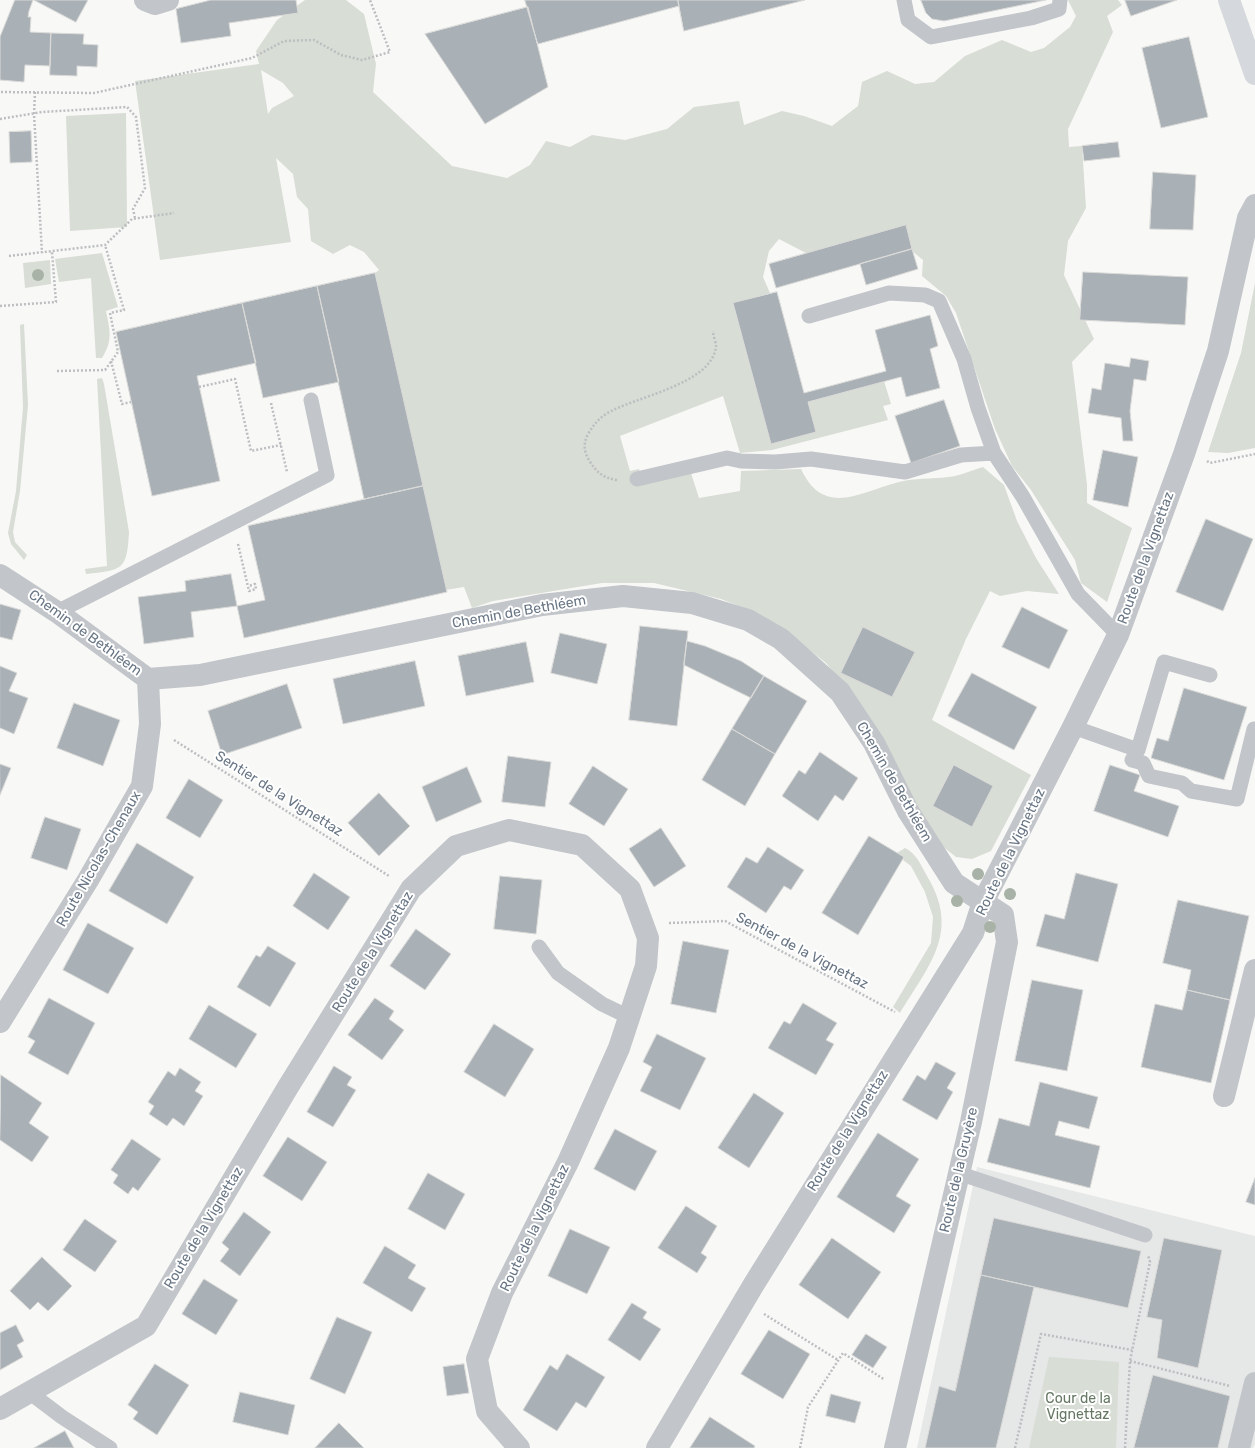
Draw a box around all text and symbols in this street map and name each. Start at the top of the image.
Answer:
street label: Route de la Vignettaz [1114,490,1178,626]
street label: Chemin de Bethléem [25,586,145,680]
street label: Chemin de Bethléem [451,592,587,632]
street label: Chemin de Bethléem [853,719,935,845]
street label: Sentier de la Vignettaz [212,748,346,840]
street label: Route de la Vignettaz [973,786,1049,918]
street label: Route Nicolas-Chenaux [53,788,145,930]
street label: Route de la Vignettaz [329,888,417,1016]
street label: Sentier de la Vignettaz [733,909,871,993]
street label: Route de la Vignettaz [804,1067,892,1195]
street label: Route de la Gruyère [936,1106,982,1234]
street label: Route de la Vignettaz [497,1162,573,1294]
street label: Route de la Vignettaz [161,1164,247,1292]
park label: Cour de la Vignettaz [1045,1391,1111,1424]

